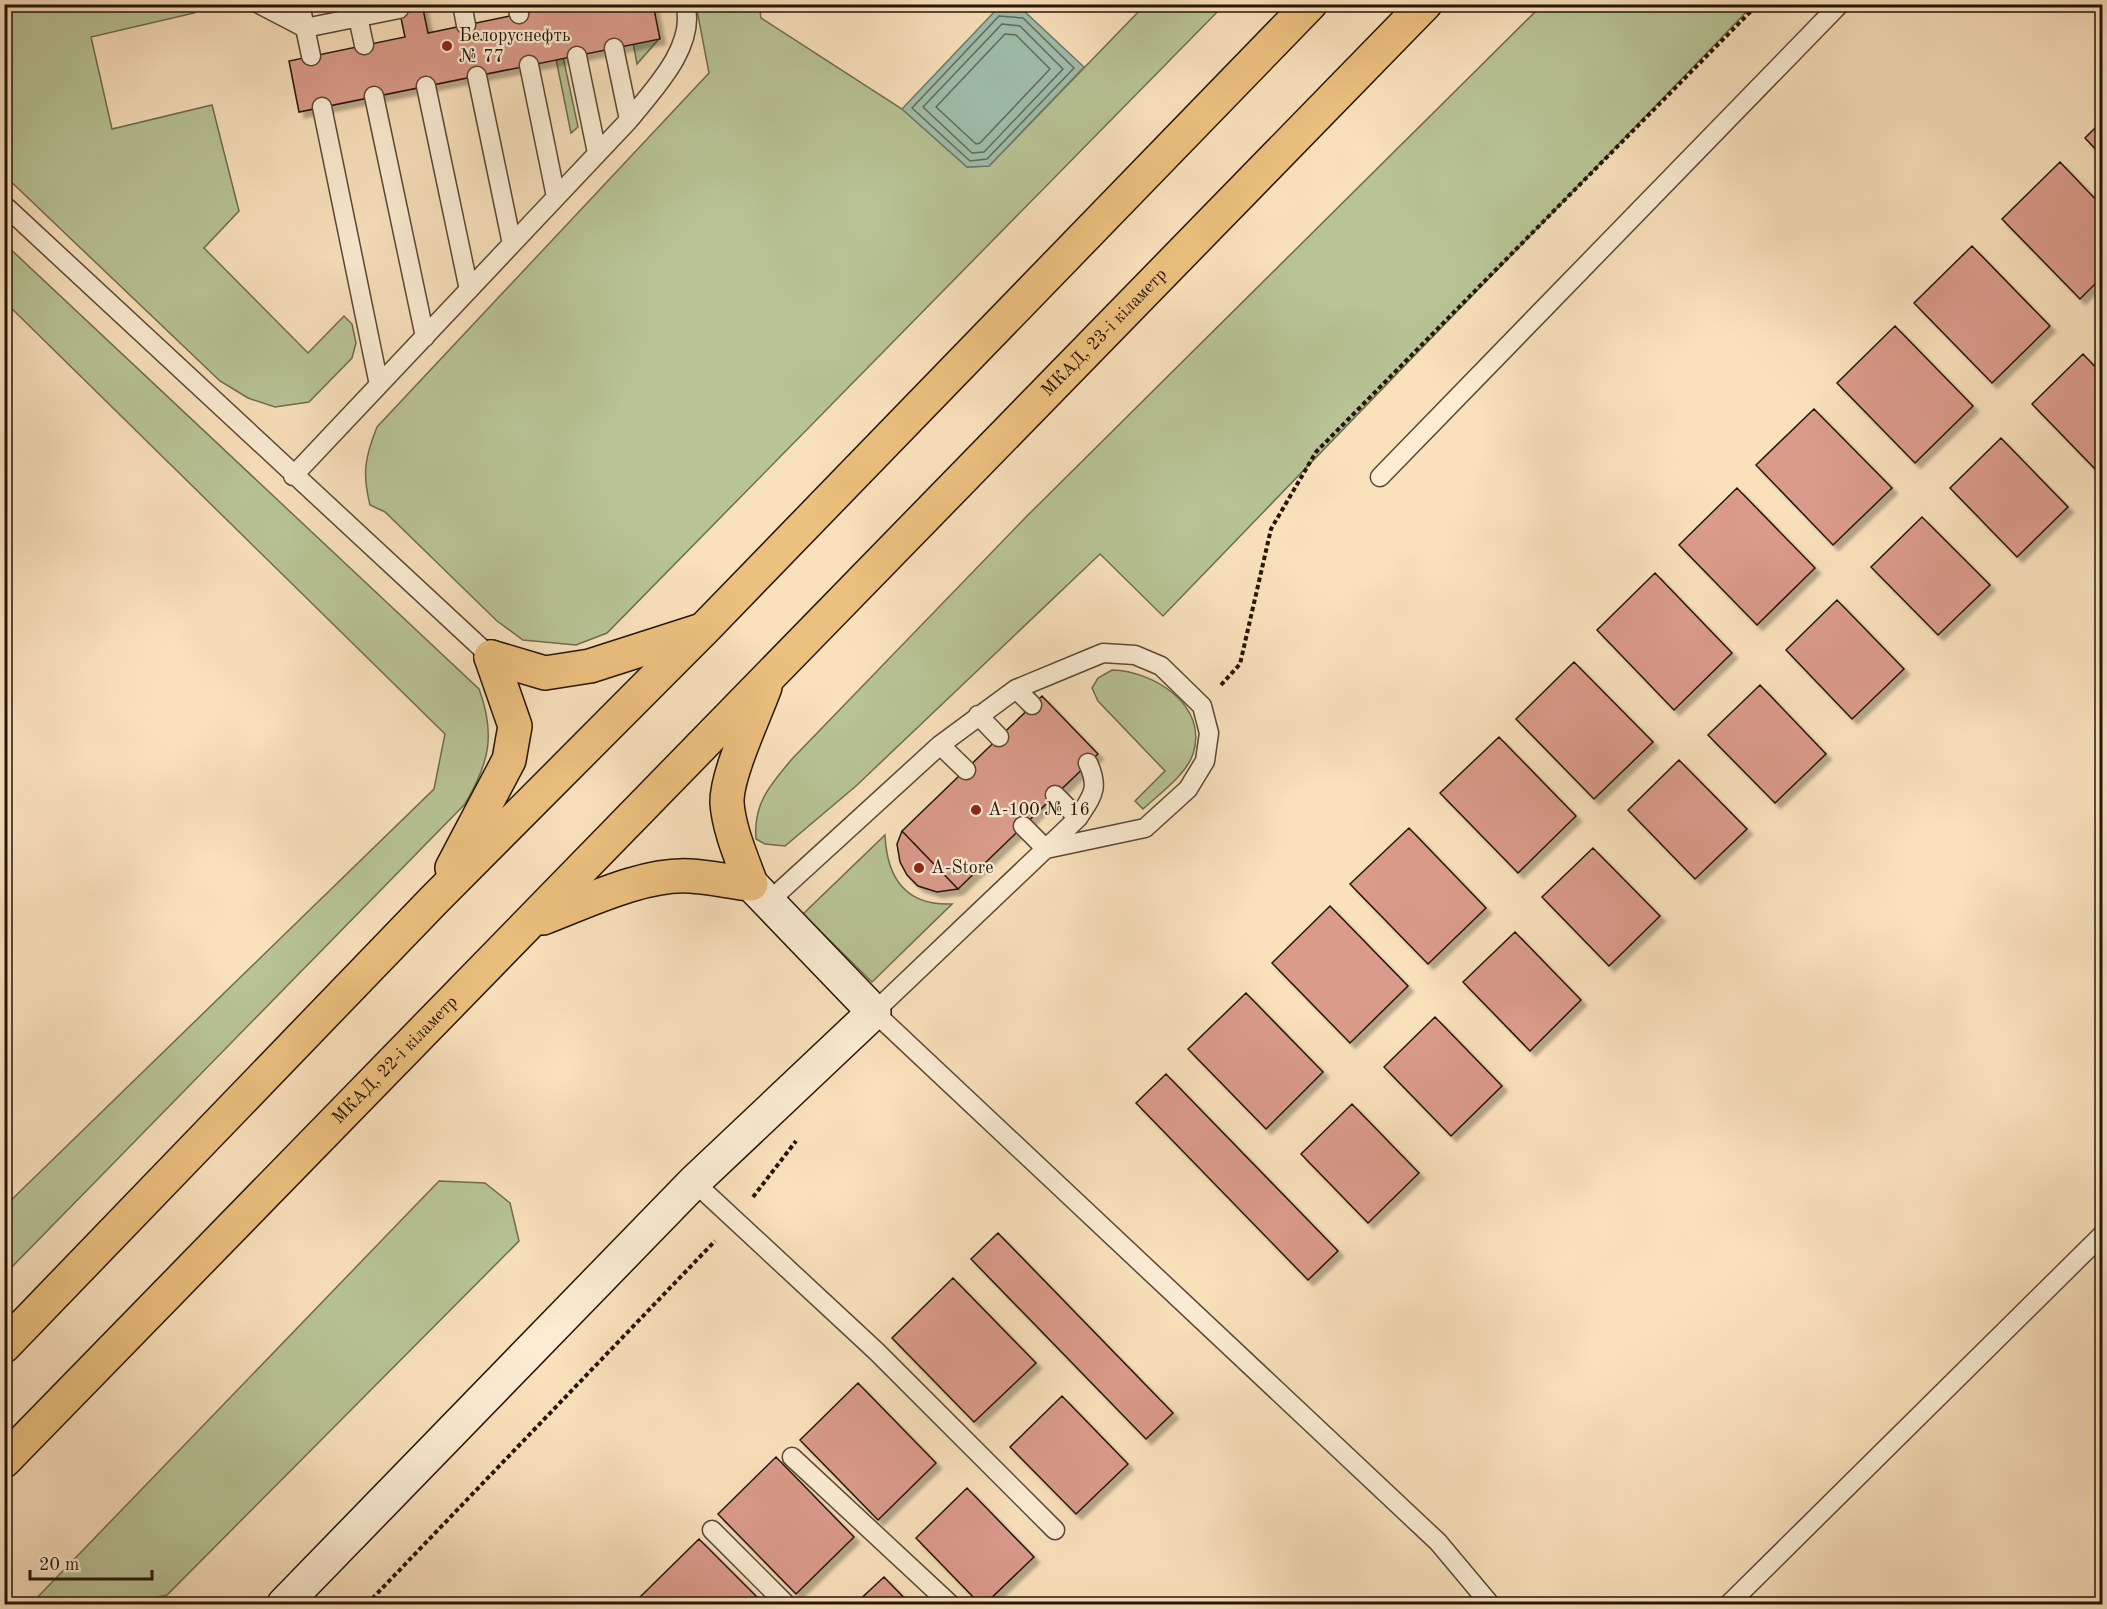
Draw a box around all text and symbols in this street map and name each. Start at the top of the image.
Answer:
place label: Белоруснефть № 77 [459,27,570,66]
marker: Белоруснефть № 77 [440,39,454,53]
street label: МКАД, 23-і кіламетр [1038,265,1170,400]
place label: А-100 № 16 [988,801,1090,819]
marker: А-100 № 16 [969,803,983,817]
place label: A-Store [931,859,993,877]
marker: A-Store [912,861,926,875]
street label: МКАД, 22-і кіламетр [329,993,461,1128]
scale bar [30,1543,152,1581]
text: 20 m [39,1556,79,1574]

